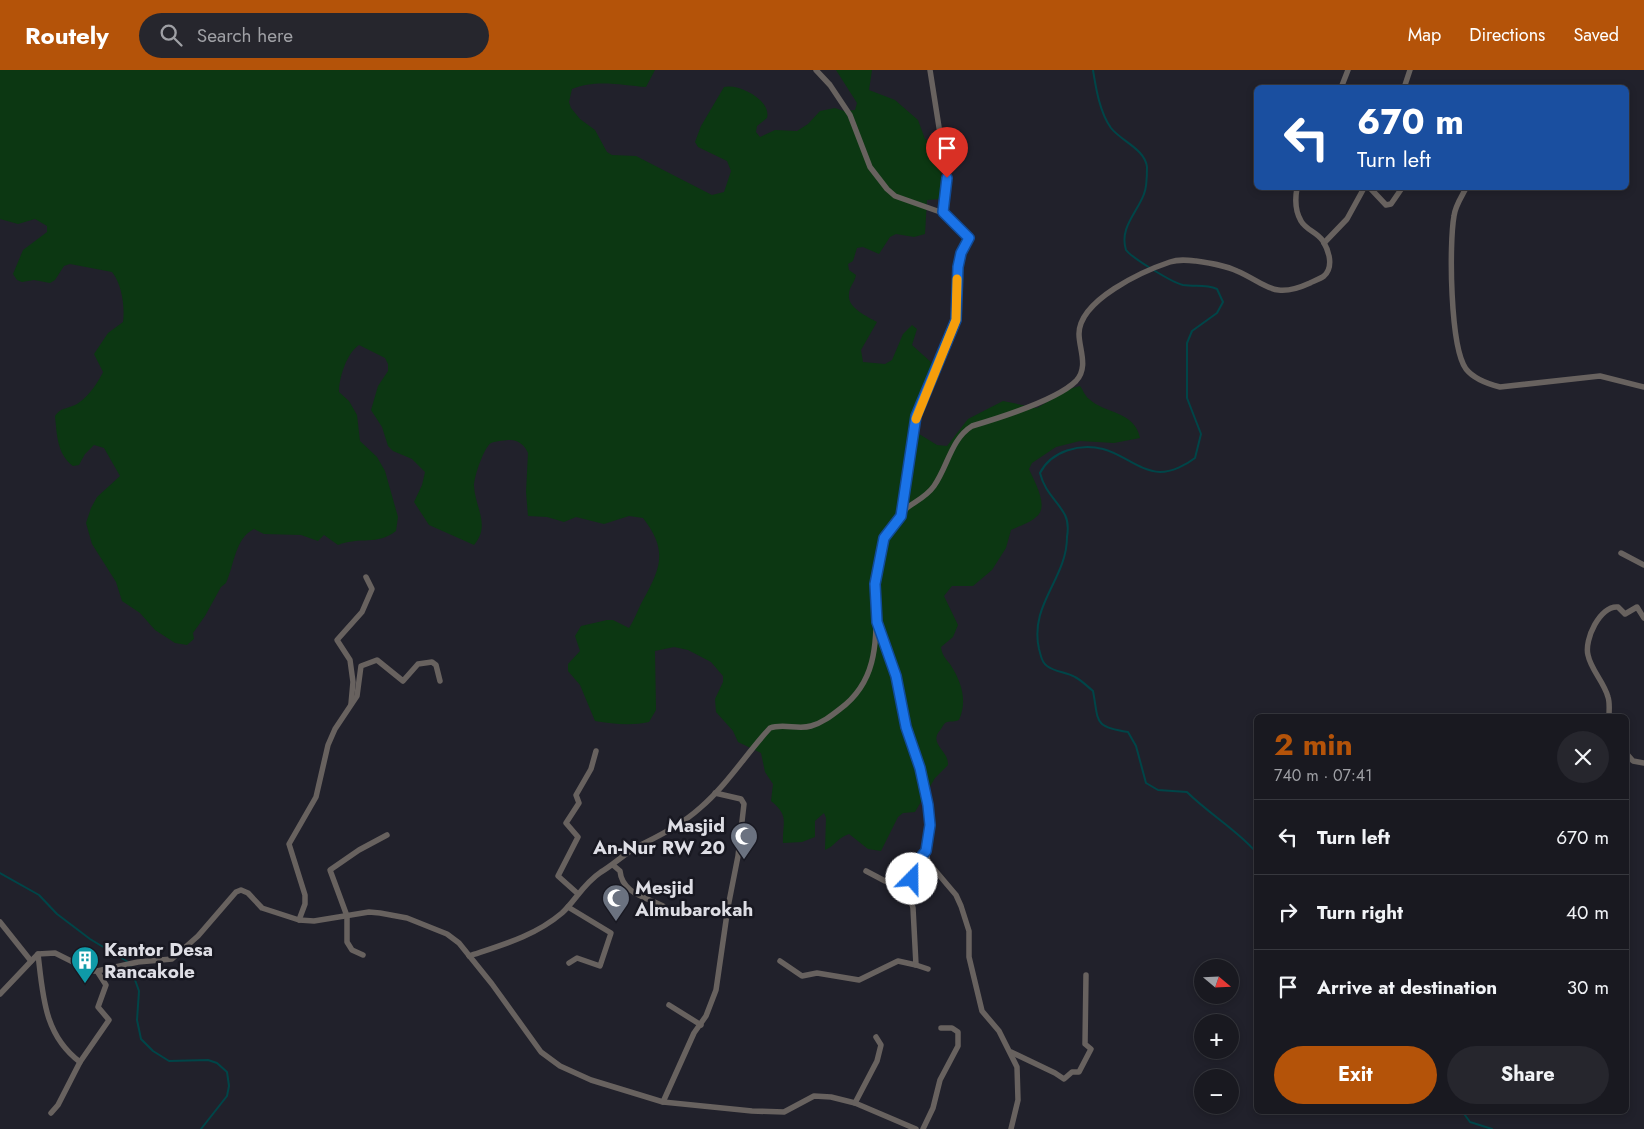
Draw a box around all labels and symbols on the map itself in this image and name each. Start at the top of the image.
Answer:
pin [926,127,968,178]
place label: Masjid An-Nur RW 20 [592,812,725,861]
mosque icon: Masjid An-Nur RW 20 [729,821,759,860]
position arrow [885,852,937,904]
place label: Mesjid Almubarokah [634,874,753,923]
mosque icon: Mesjid Almubarokah [601,883,631,922]
place label: Kantor Desa Rancakole [104,936,213,985]
building icon: Kantor Desa Rancakole [70,945,100,984]
north arrow [1194,959,1239,1004]

